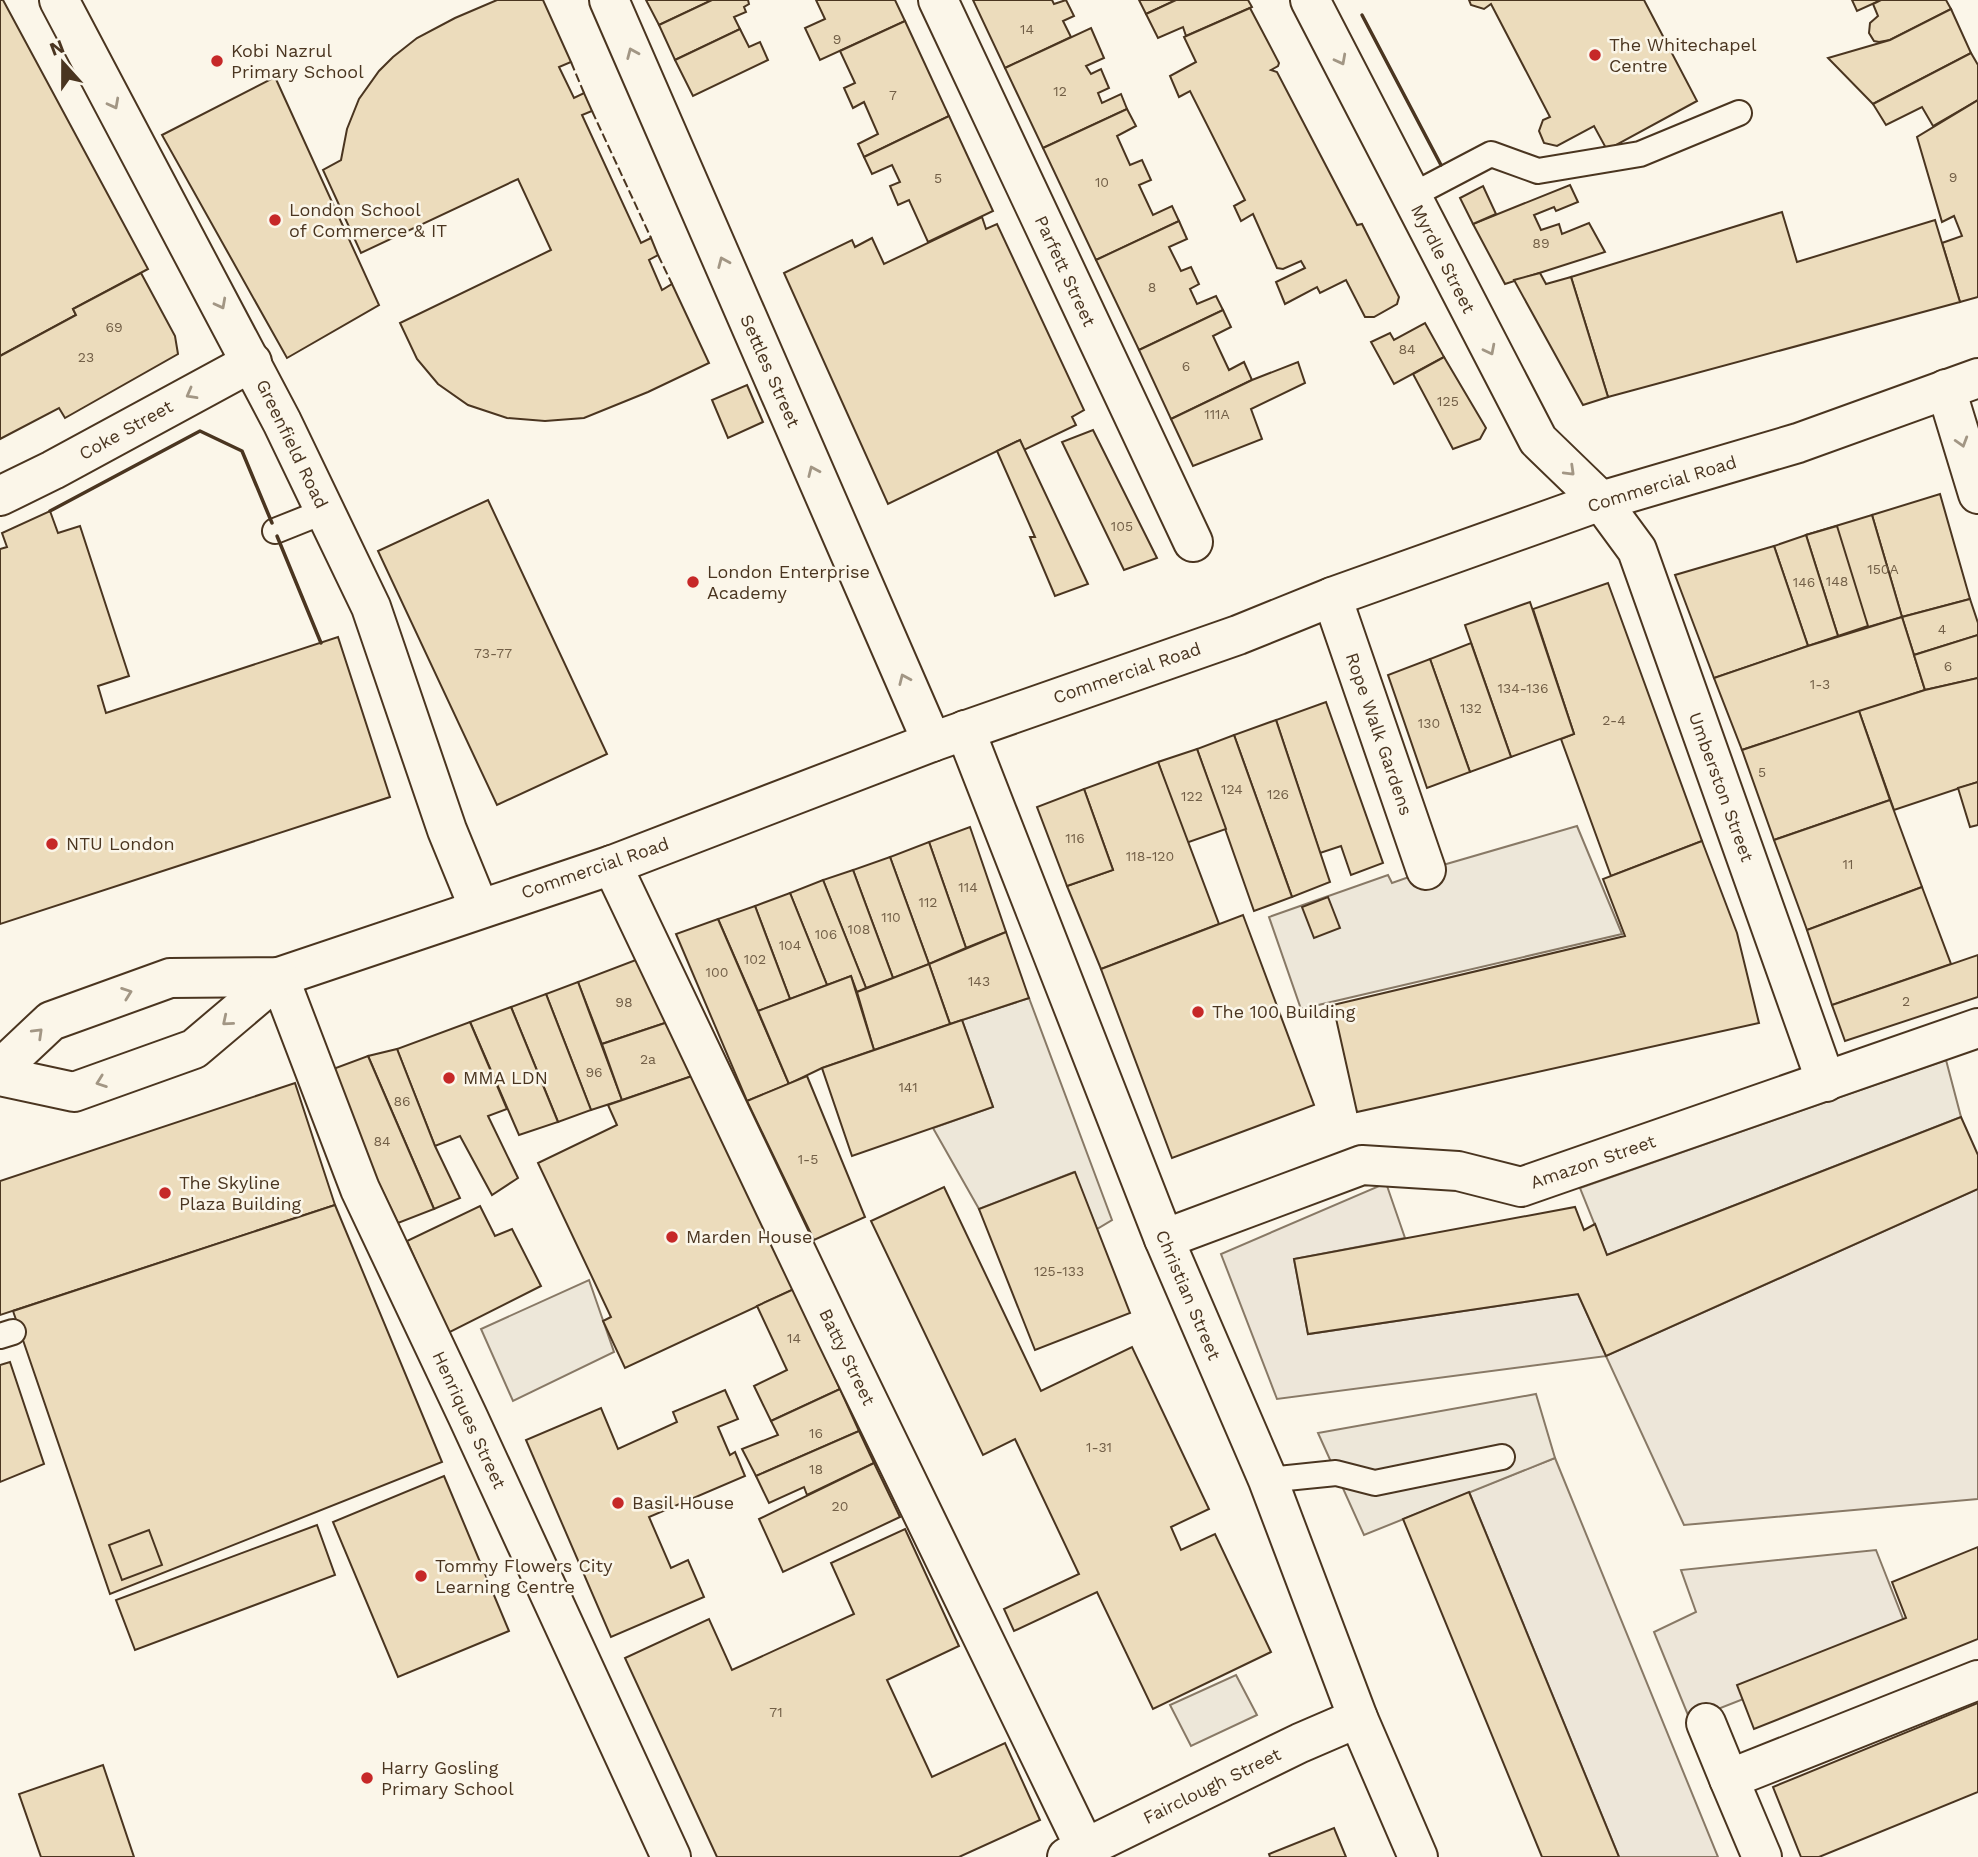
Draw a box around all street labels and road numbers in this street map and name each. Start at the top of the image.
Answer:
street label: Myrdle Street [1407,201,1480,317]
street label: Parfett Street [1031,212,1100,330]
street label: Settles Street [736,311,805,431]
street label: Greenfield Road [252,376,333,512]
street label: Coke Street [75,395,177,464]
street label: Commercial Road [1585,451,1739,516]
street label: Commercial Road [1050,637,1203,708]
street label: Rope Walk Gardens [1342,650,1417,818]
street label: Umberston Street [1685,709,1758,865]
street label: Commercial Road [518,832,671,903]
street label: Amazon Street [1528,1130,1659,1193]
street label: Christian Street [1152,1227,1225,1363]
street label: Batty Street [815,1305,880,1409]
street label: Henriques Street [428,1348,511,1492]
street label: Fairclough Street [1139,1743,1284,1828]

